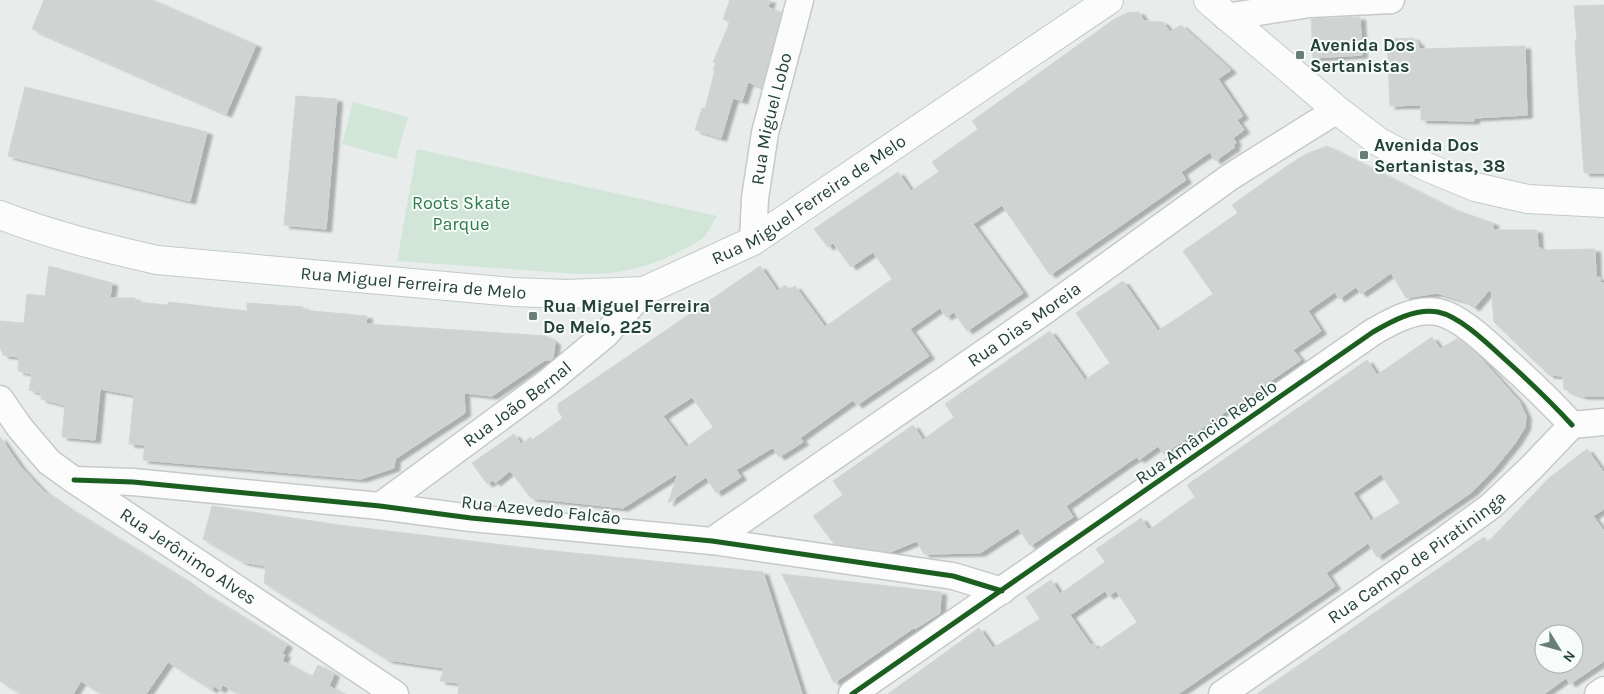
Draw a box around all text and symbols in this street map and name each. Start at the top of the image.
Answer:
place label: Avenida Dos Sertanistas [1310,34,1415,77]
marker: Avenida Dos Sertanistas [1294,49,1306,61]
street label: Rua Miguel Lobo [746,50,797,186]
street label: Rua Miguel Ferreira de Melo [708,130,910,269]
place label: Avenida Dos Sertanistas, 38 [1374,134,1505,177]
marker: Avenida Dos Sertanistas, 38 [1358,149,1370,161]
park label: Roots Skate Parque [412,192,510,235]
street label: Rua Miguel Ferreira de Melo [300,262,527,303]
street label: Rua Dias Moreia [963,277,1085,372]
place label: Rua Miguel Ferreira De Melo, 225 [543,295,710,338]
marker: Rua Miguel Ferreira De Melo, 225 [527,310,539,322]
street label: Rua João Bernal [459,356,576,452]
street label: Rua Amâncio Rebelo [1131,375,1281,489]
street label: Rua Campo de Piratininga [1323,486,1511,628]
street label: Rua Azevedo Falcão [460,491,622,529]
street label: Rua Jerônimo Alves [116,503,261,610]
north arrow [1534,624,1584,674]
text: N [1559,647,1579,666]

